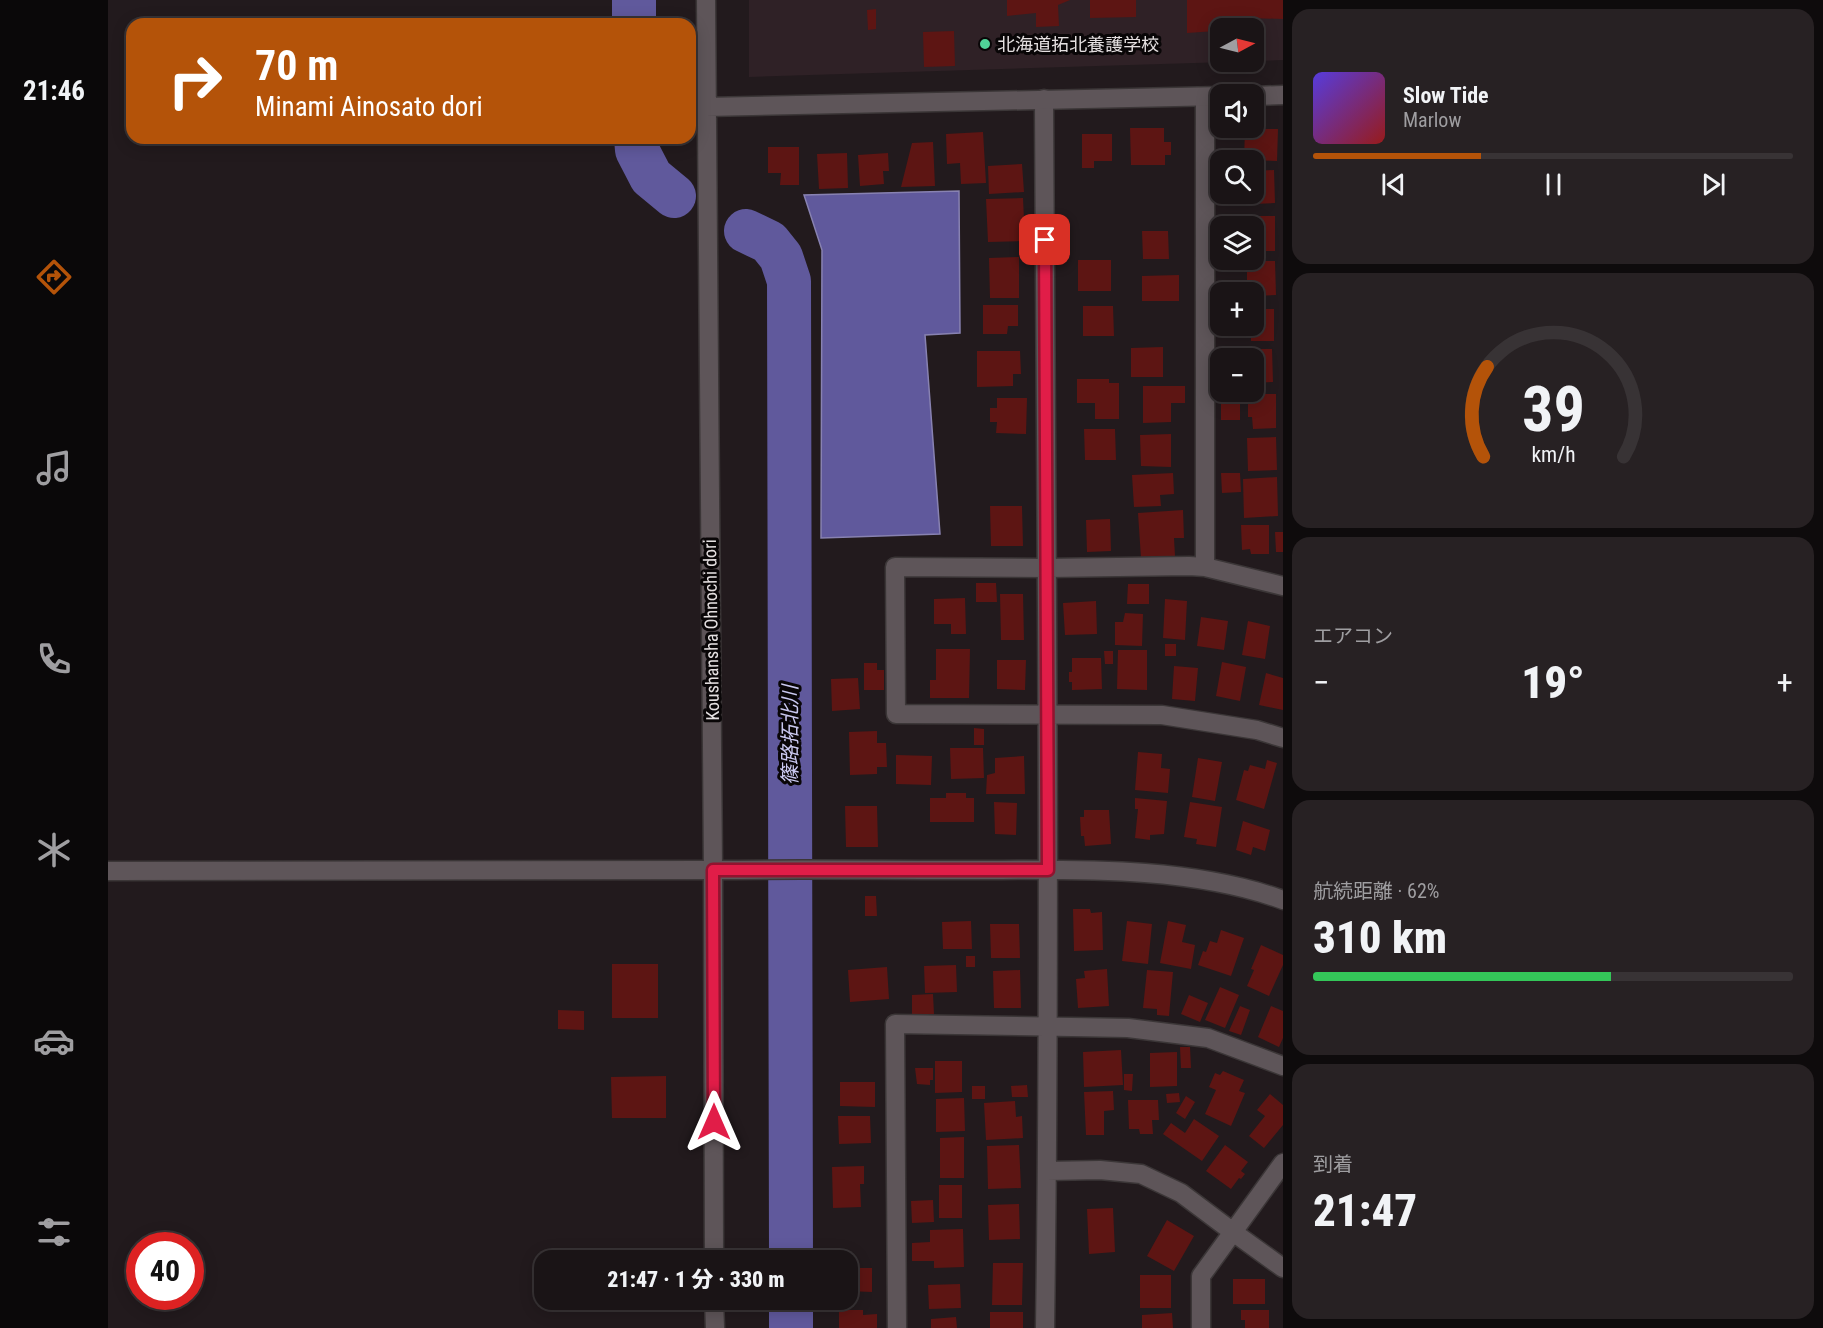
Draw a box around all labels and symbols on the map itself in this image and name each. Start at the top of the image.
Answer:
north arrow [1210,18,1264,72]
place label: 北海道拓北養護学校 [997,34,1159,55]
marker: 北海道拓北養護学校 [978,37,992,51]
pin [1019,214,1070,265]
street label: Koushansha Ohnochi dori [699,539,723,721]
water label: 篠路拓北川 [778,683,802,785]
position arrow [682,1090,746,1154]
speed limit sign: 40 [126,1232,204,1310]

